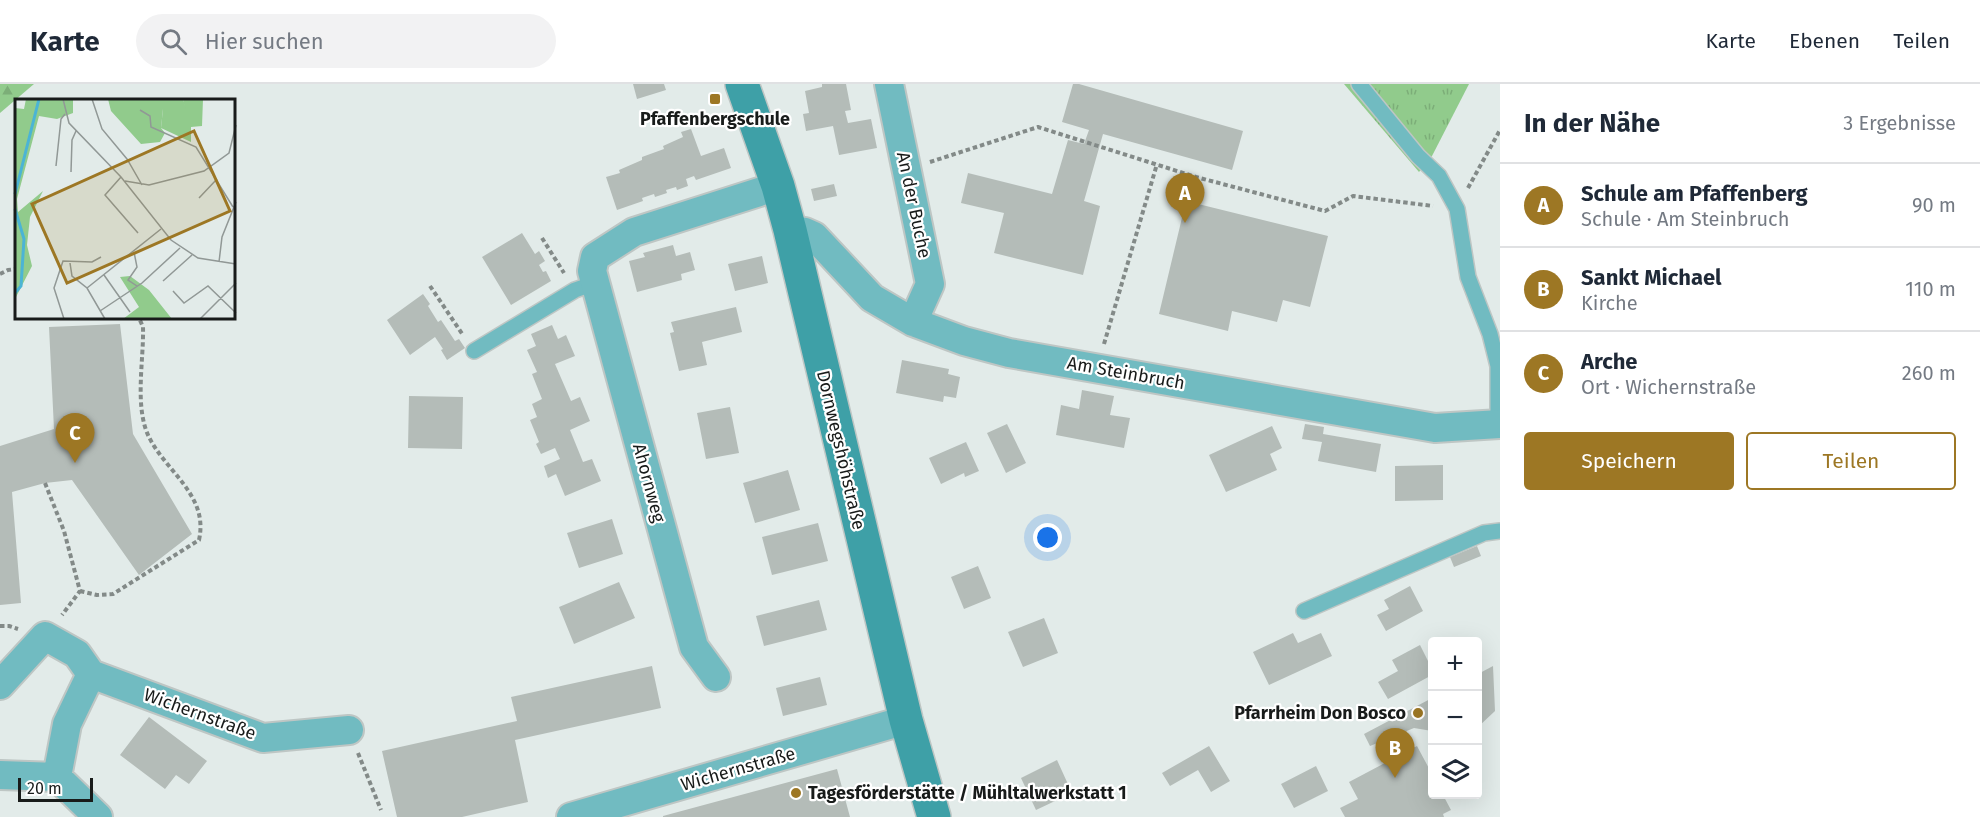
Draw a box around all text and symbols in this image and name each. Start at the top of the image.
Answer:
search box [136,14,556,68]
text: Karte [30,25,100,58]
icon: search [157,25,190,58]
text: Hier suchen [205,28,324,55]
text: Karte [1705,28,1756,54]
text: Ebenen [1789,28,1860,54]
text: Teilen [1893,28,1950,54]
marker: Pfaffenbergschule [708,92,722,106]
inset map [15,99,236,320]
place label: Pfaffenbergschule [640,108,790,130]
text: In der Nähe [1524,108,1660,139]
text: 3 Ergebnisse [1843,111,1956,135]
street label: An der Buche [892,150,936,260]
pin: A [1166,174,1204,223]
text: Schule am Pfaffenberg [1581,180,1808,207]
text: A [1538,193,1549,217]
text: 90 m [1912,193,1956,217]
text: Schule · Am Steinbruch [1581,207,1789,231]
text: Sankt Michael [1581,264,1722,291]
text: B [1537,277,1550,301]
text: 110 m [1905,277,1956,301]
text: Kirche [1581,291,1638,315]
text: Arche [1581,348,1638,375]
street label: Am Steinbruch [1065,352,1187,394]
text: C [1538,361,1549,385]
text: 260 m [1902,361,1956,385]
street label: Dornwegshöhstraße [812,368,870,532]
text: Ort · Wichernstraße [1581,375,1756,399]
pin: C [56,414,94,463]
button: Speichern [1524,432,1734,490]
button: Teilen [1746,432,1956,490]
street label: Ahornweg [628,441,670,526]
your location [1033,523,1062,552]
map controls [1428,637,1482,799]
button: + [1428,637,1482,691]
street label: Wichernstraße [141,684,259,744]
button: − [1428,691,1482,745]
place label: Pfarrheim Don Bosco [1234,702,1406,724]
marker: Pfarrheim Don Bosco [1411,706,1425,720]
pin: B [1376,728,1414,778]
street label: Wichernstraße [678,742,798,796]
button: layers [1428,745,1482,799]
scale bar [18,775,93,802]
text: 20 m [27,779,62,798]
place label: Tagesförderstätte / Mühltalwerkstatt 1 [808,782,1127,804]
marker: Tagesförderstätte / Mühltalwerkstatt 1 [789,786,803,800]

